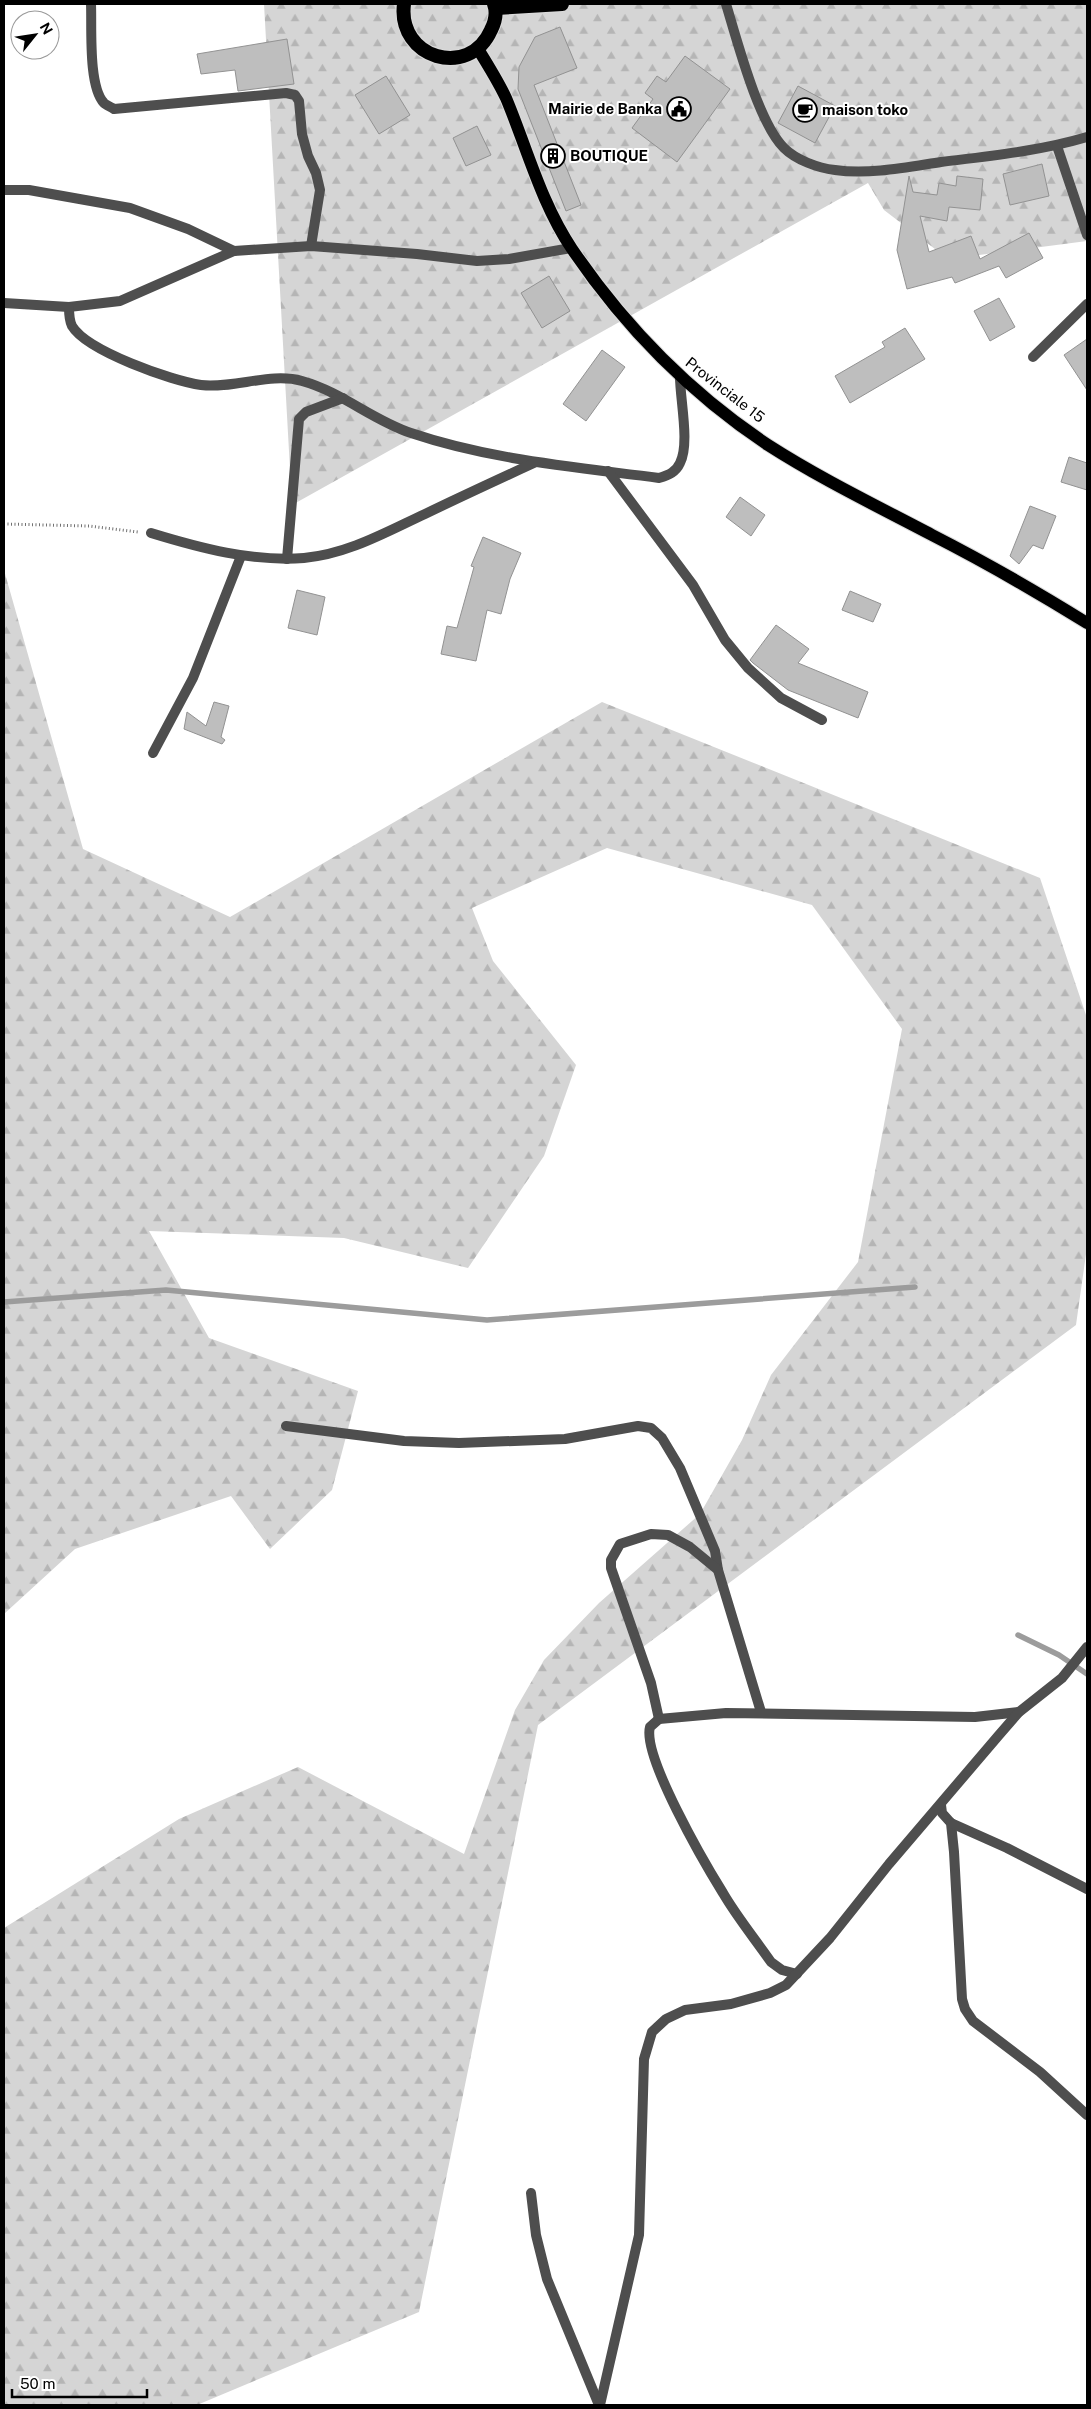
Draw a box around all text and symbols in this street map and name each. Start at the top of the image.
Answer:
north arrow [10,10,60,60]
text: N [37,20,56,37]
public building icon: Mairie de Banka [666,96,692,122]
cafe icon: maison toko [792,97,818,123]
place label: Mairie de Banka [548,100,662,117]
place label: maison toko [822,101,909,118]
building icon: BOUTIQUE [540,143,566,169]
place label: BOUTIQUE [570,147,648,164]
street label: Provinciale 15 [682,353,768,426]
scale bar [12,2366,148,2398]
text: 50 m [20,2375,55,2392]

